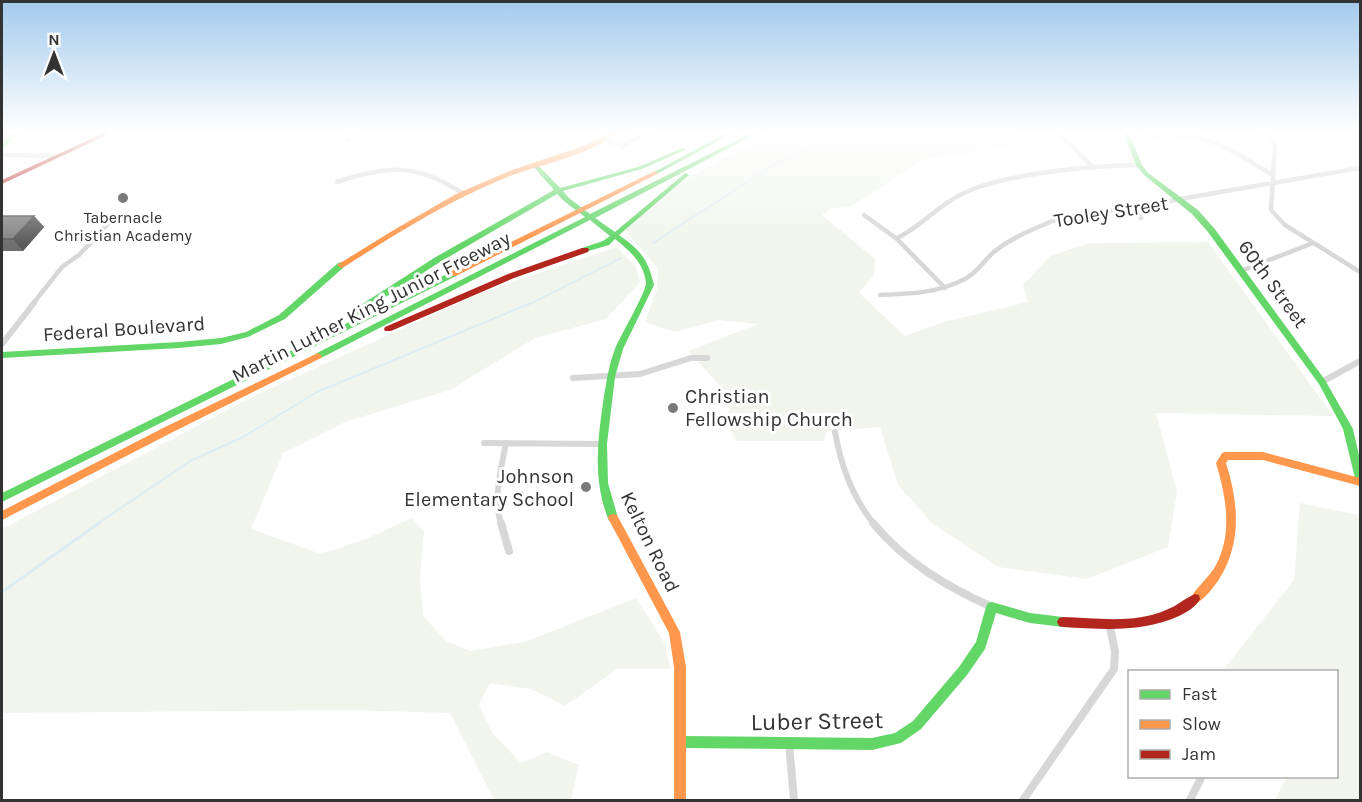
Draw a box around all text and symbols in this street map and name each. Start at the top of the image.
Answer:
north arrow [24,24,84,84]
text: N [48,30,60,49]
marker: Tabernacle Christian Academy [116,191,130,205]
street label: Tooley Street [1052,192,1170,232]
place label: Tabernacle Christian Academy [54,208,192,245]
street label: Martin Luther King Junior Freeway [228,227,514,387]
street label: 60th Street [1234,236,1313,333]
street label: Federal Boulevard [42,312,206,346]
place label: Christian Fellowship Church [685,385,853,431]
marker: Christian Fellowship Church [666,401,680,415]
place label: Johnson Elementary School [404,465,574,511]
marker: Johnson Elementary School [579,480,593,494]
street label: Kelton Road [616,488,684,596]
legend [1128,670,1338,778]
text: Fast [1182,683,1217,705]
street label: Luber Street [750,706,884,736]
text: Slow [1182,713,1221,735]
text: Jam [1182,743,1216,765]

